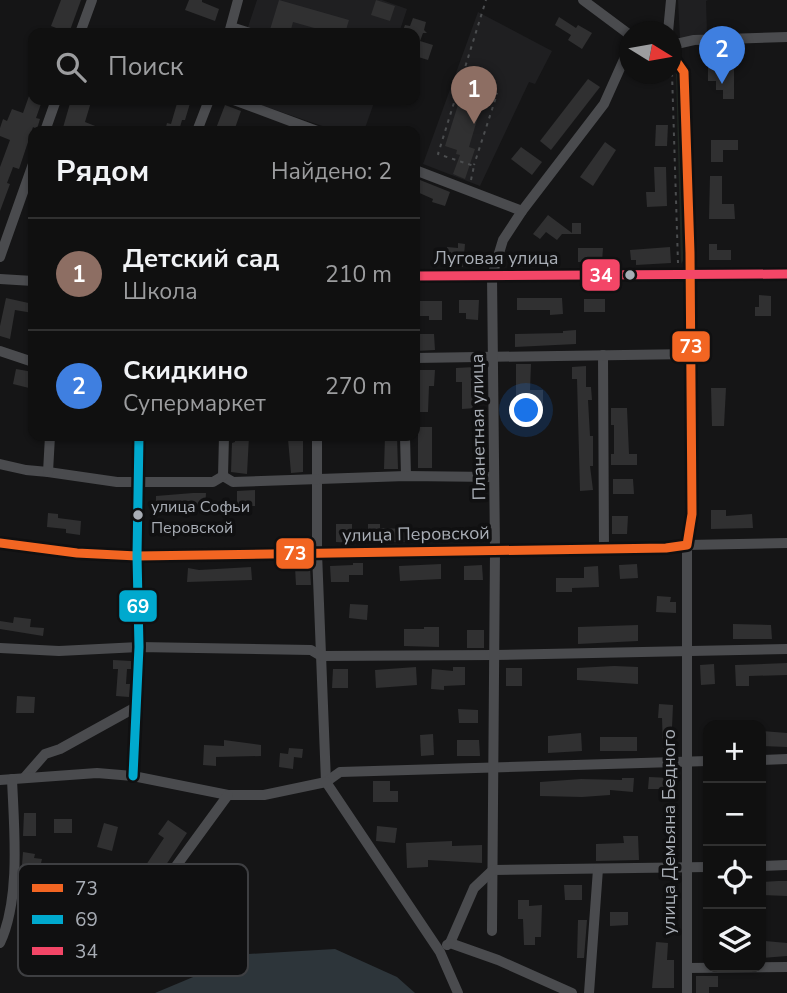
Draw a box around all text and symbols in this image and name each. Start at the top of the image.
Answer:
north arrow [619,21,682,84]
pin: 2 [699,26,745,84]
search box [28,28,420,105]
icon: search [52,48,90,86]
text: Поиск [108,49,184,84]
pin: 1 [451,66,497,124]
text: Рядом [56,151,149,192]
text: Найдено: 2 [271,156,392,187]
text: Детский сад [123,241,279,276]
street label: Луговая улица [434,246,558,270]
line badge: 34 [581,258,621,292]
text: 1 [72,259,86,290]
text: 210 m [325,259,392,290]
text: 34 [590,263,612,289]
unlabelled marker [623,268,637,282]
text: Школа [123,276,198,307]
line badge: 73 [671,330,711,363]
text: 73 [680,334,702,360]
text: Скидкино [123,353,248,388]
street label: Планетная улица [465,353,491,501]
text: 2 [72,371,86,402]
text: 270 m [325,371,392,402]
text: Супермаркет [123,388,266,419]
your location [509,393,543,427]
place label: улица Софьи Перовской [151,496,250,539]
marker: улица Софьи Перовской [131,508,145,522]
street label: улица Перовской [342,521,490,547]
line badge: 73 [275,537,315,570]
text: 73 [284,541,306,567]
line badge: 69 [118,589,158,623]
text: 69 [127,594,149,620]
map controls [703,720,766,972]
button: + [703,720,766,783]
street label: улица Демьяна Бедного [657,729,681,935]
button: − [703,783,766,846]
button: locate [703,846,766,909]
legend [18,864,248,976]
text: 73 [75,876,98,902]
text: 69 [75,907,98,933]
button: layers [703,909,766,972]
text: 34 [75,939,98,965]

